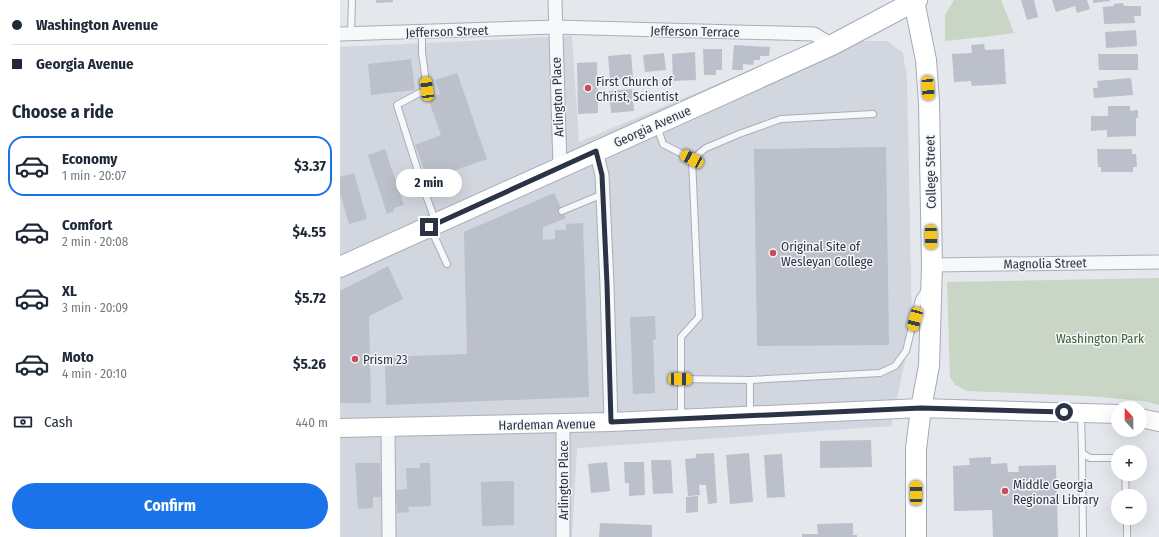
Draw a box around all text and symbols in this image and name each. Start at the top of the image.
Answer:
text: Washington Avenue [36,16,158,34]
street label: Jefferson Street [405,23,489,40]
street label: Jefferson Terrace [650,23,740,40]
text: Georgia Avenue [36,55,134,73]
street label: Arlington Place [549,57,566,137]
place label: First Church of Christ, Scientist [596,74,679,104]
car [419,76,435,102]
car [921,76,935,100]
marker: First Church of Christ, Scientist [583,83,593,93]
text: Choose a ride [12,101,114,123]
street label: Georgia Avenue [611,103,693,150]
street label: College Street [922,134,939,209]
icon: car [14,148,50,184]
car [679,148,705,170]
text: Economy [62,150,117,168]
text: $3.37 [294,157,326,175]
text: 1 min · 20:07 [62,168,126,183]
callout: 2 min [396,169,462,197]
text: 2 min [415,175,443,190]
icon: car [14,214,50,250]
text: Comfort [62,216,113,234]
route end [420,218,438,236]
text: $4.55 [293,223,326,241]
car [925,225,937,249]
text: 2 min · 20:08 [62,234,128,249]
place label: Original Site of Wesleyan College [781,239,873,269]
marker: Original Site of Wesleyan College [768,248,778,258]
street label: Magnolia Street [1003,255,1088,272]
icon: car [14,280,50,316]
text: XL [62,282,77,300]
text: $5.72 [294,289,326,307]
text: 3 min · 20:09 [62,300,128,315]
car [906,306,924,332]
park label: Washington Park [1056,331,1145,346]
icon: car [14,346,50,382]
text: Moto [62,348,94,366]
place label: Prism 23 [363,352,408,367]
marker: Prism 23 [350,354,360,364]
text: $5.26 [293,355,326,373]
text: 4 min · 20:10 [62,366,127,381]
car [668,373,692,385]
north arrow [1111,401,1147,437]
map controls [1111,401,1147,525]
route start [1055,403,1073,421]
icon: cash [12,411,34,433]
text: Cash [44,413,73,431]
text: 440 m [296,415,328,430]
street label: Hardeman Avenue [498,416,596,433]
street label: Arlington Place [556,440,571,520]
button: + [1111,445,1147,481]
place label: Middle Georgia Regional Library [1013,477,1099,507]
car [910,481,922,505]
button: Confirm [12,483,328,529]
marker: Middle Georgia Regional Library [1000,486,1010,496]
button: − [1111,489,1147,525]

